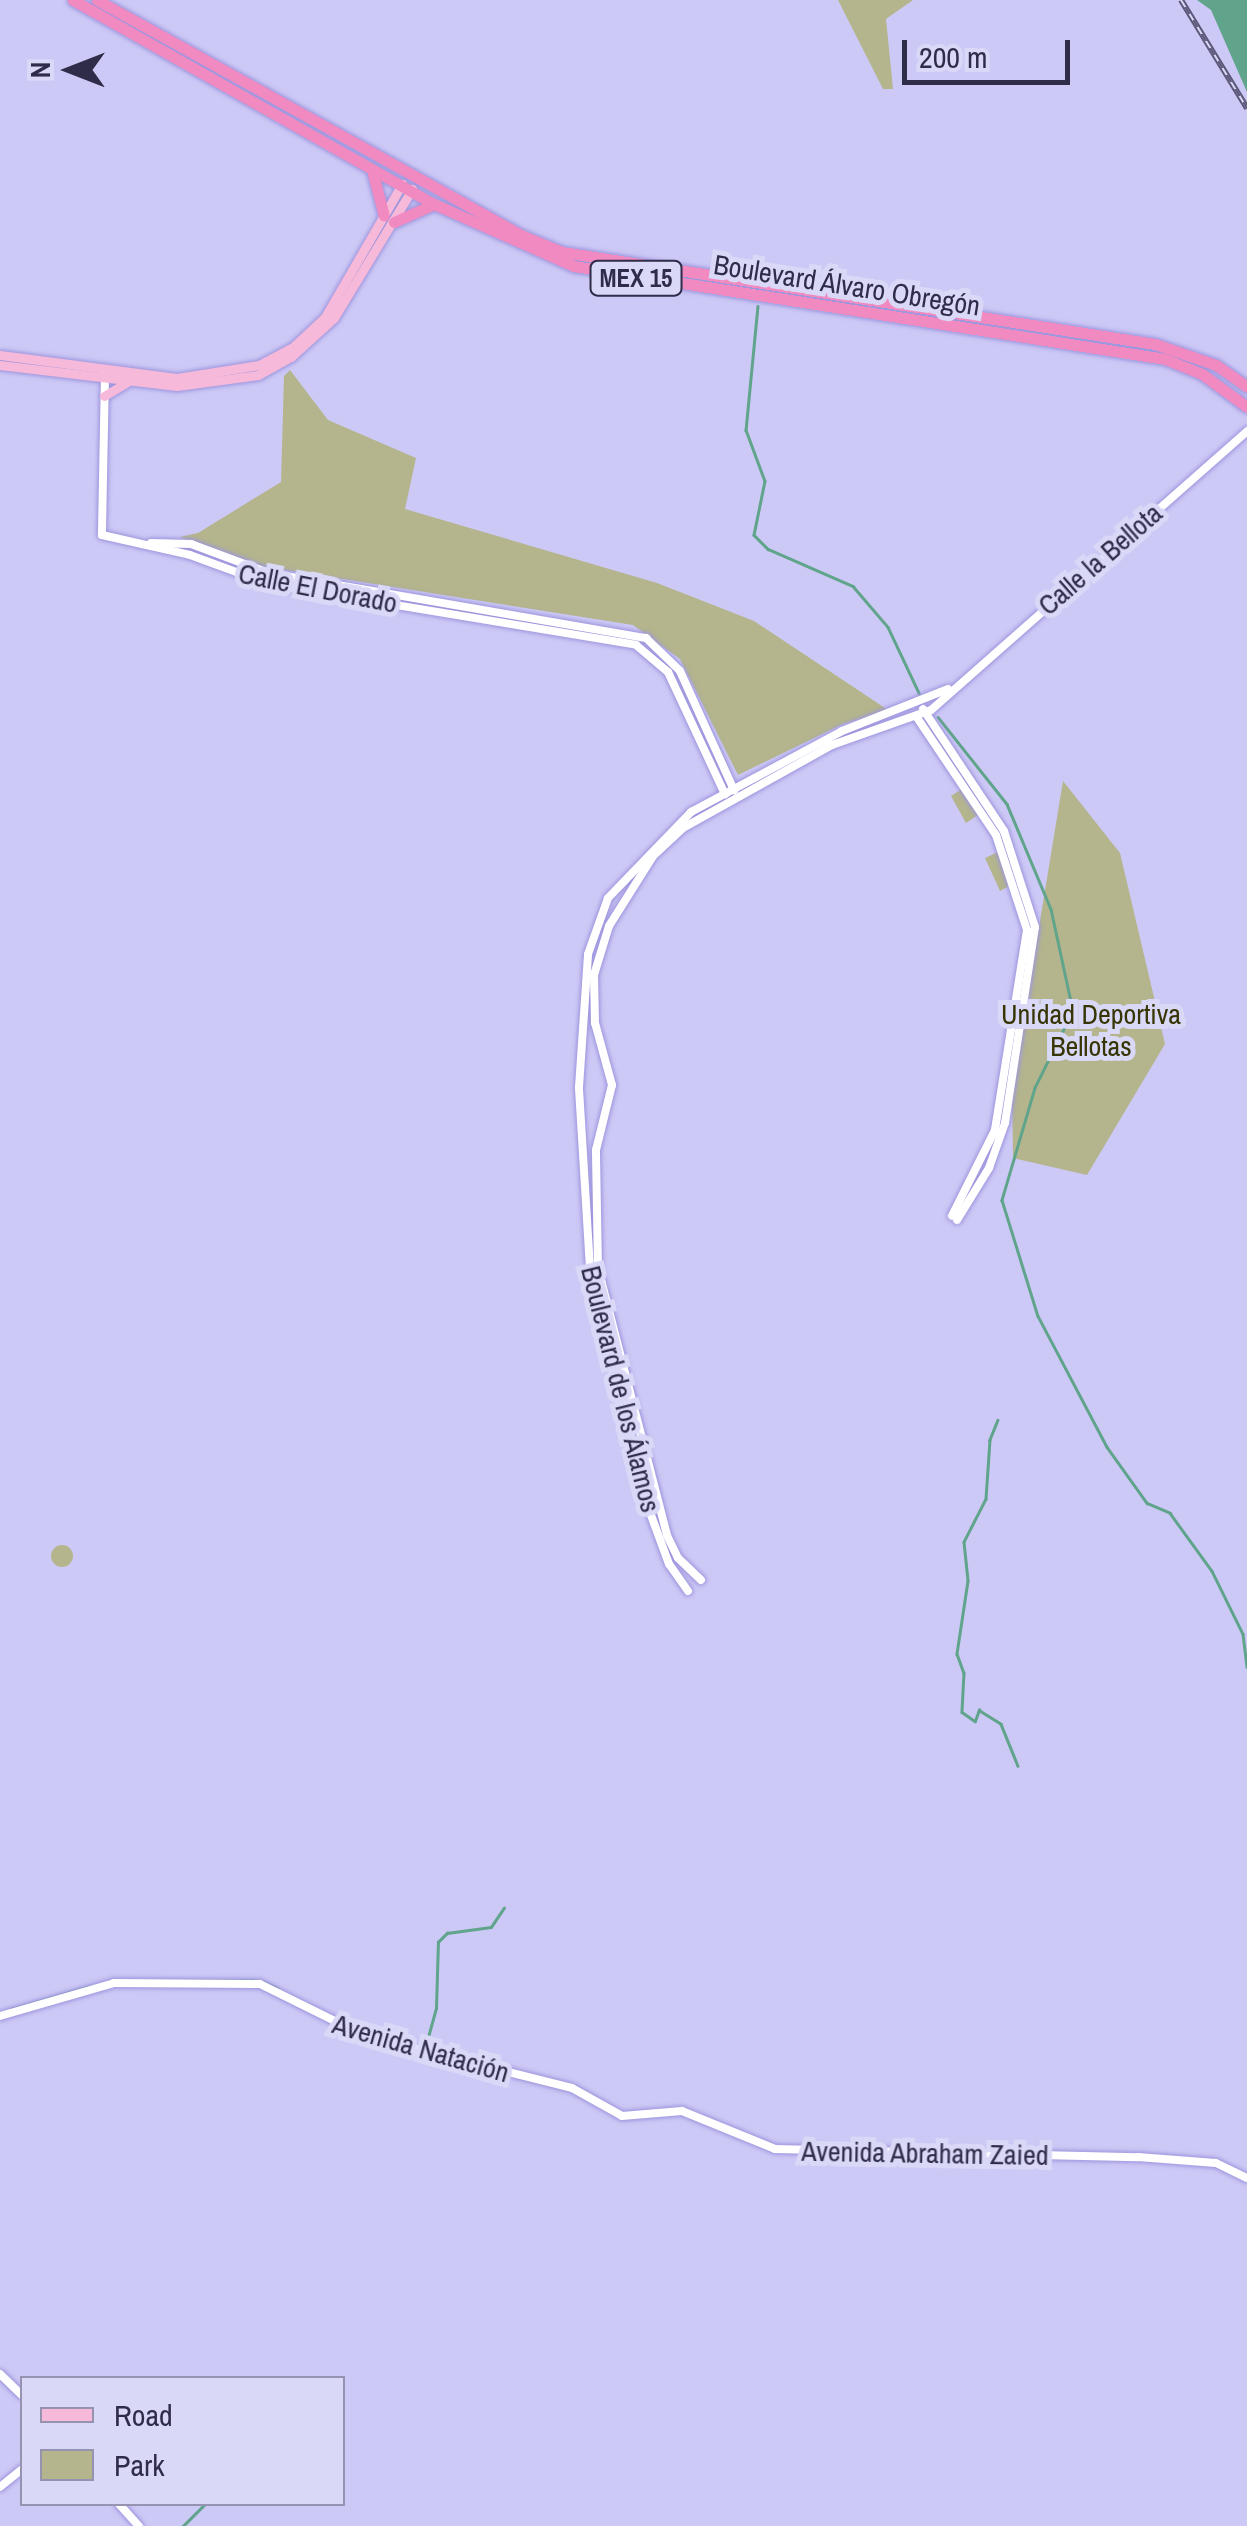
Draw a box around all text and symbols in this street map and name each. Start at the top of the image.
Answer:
north arrow [20,20,120,120]
scale bar [907,20,1074,82]
text: 200 m [919,37,987,77]
text: N [21,62,59,78]
street label: Boulevard Álvaro Obregón [711,247,983,323]
road number: MEX 15 [588,258,684,298]
street label: Calle la Bellota [1031,496,1169,622]
street label: Calle El Dorado [236,556,400,620]
park label: Unidad Deportiva Bellotas [1001,997,1181,1063]
street label: Boulevard de los Álamos [574,1262,668,1516]
street label: Avenida Natación [329,2007,513,2089]
street label: Avenida Abraham Zaied [800,2134,1050,2172]
legend [20,2376,345,2506]
text: Road [114,2395,173,2435]
text: Park [114,2445,165,2485]

